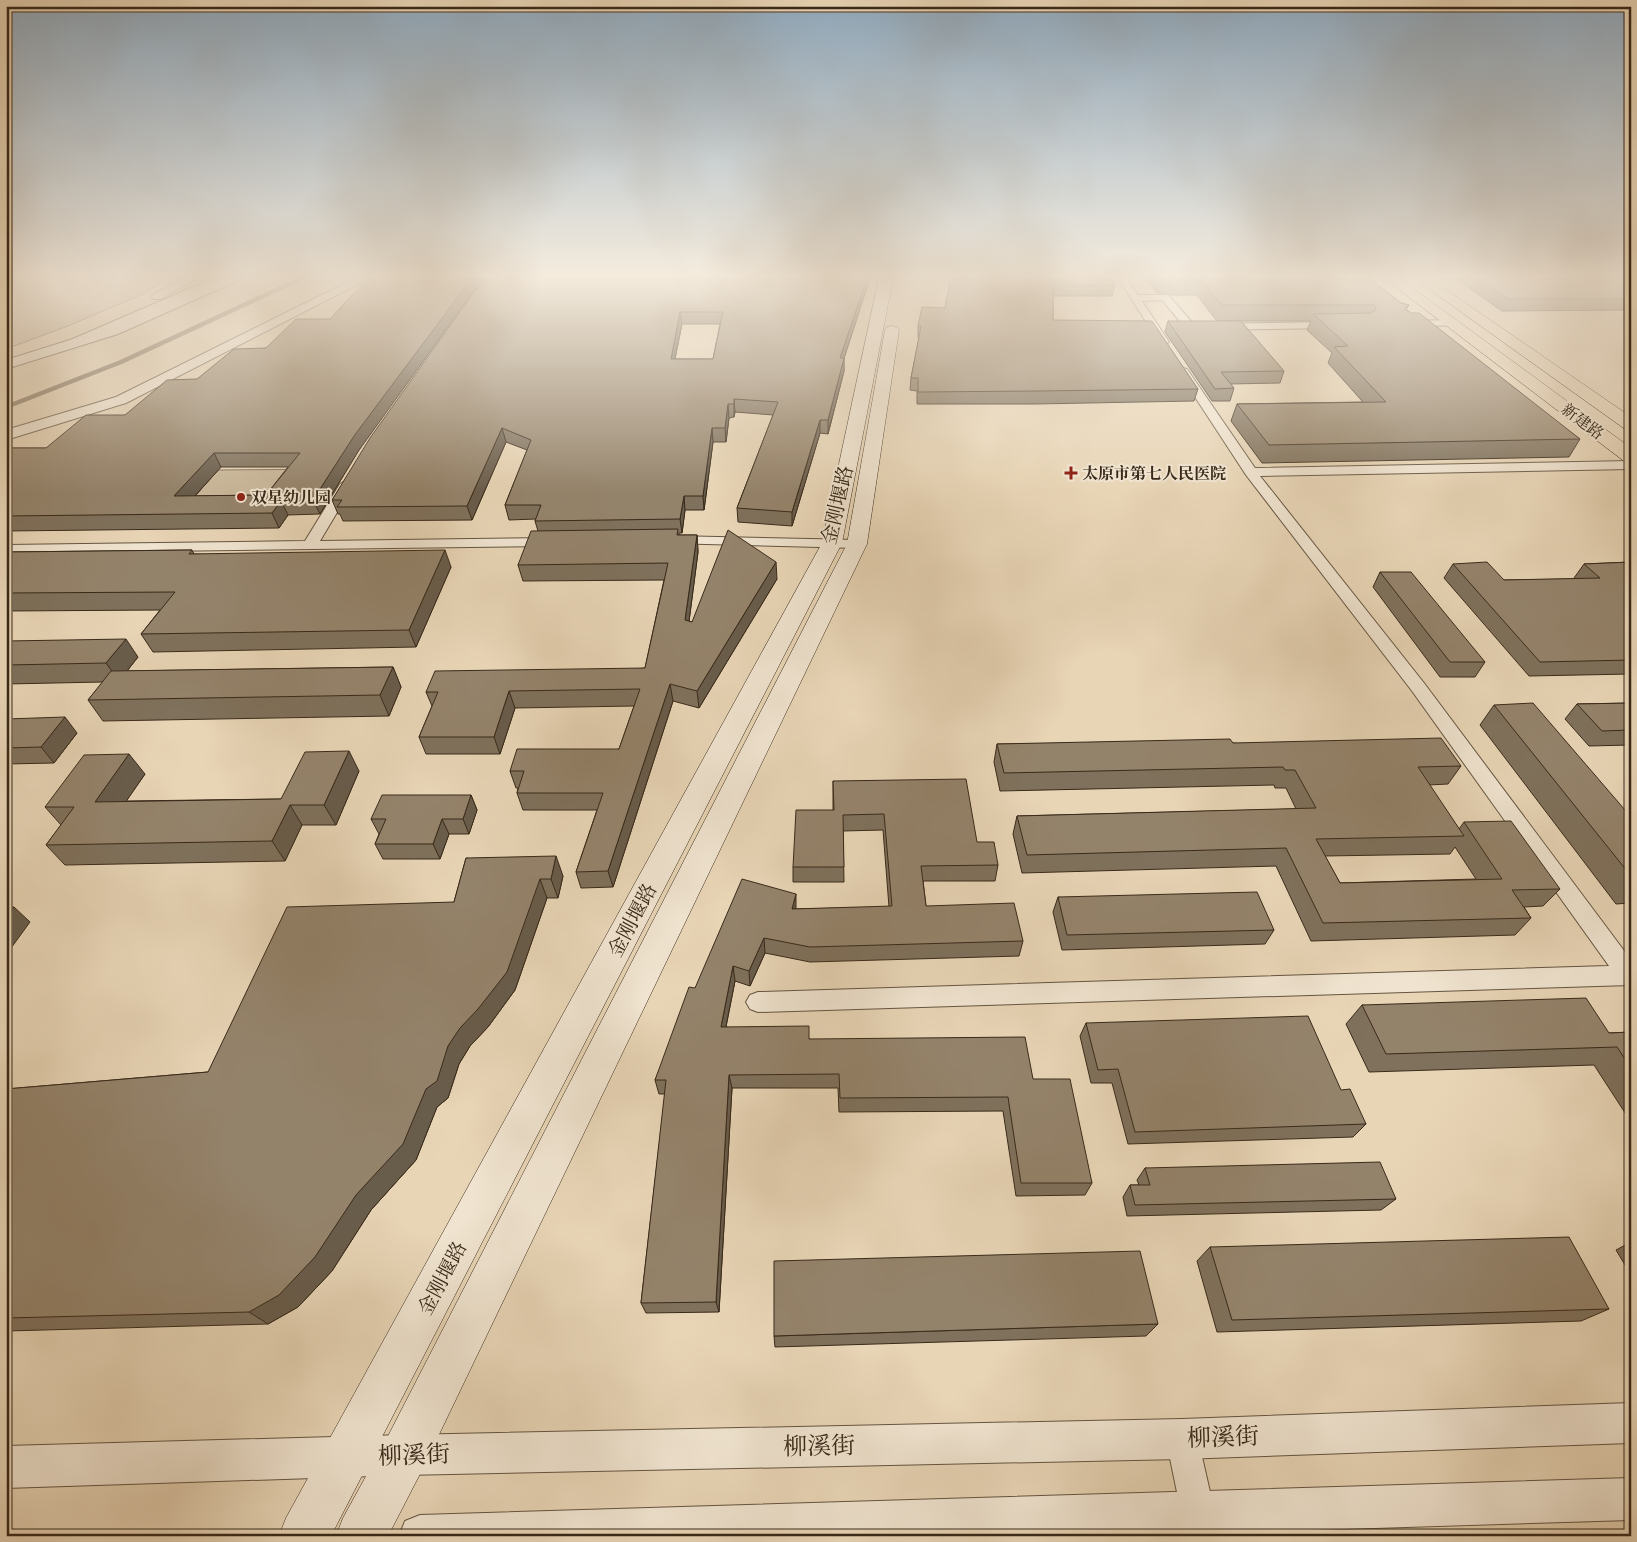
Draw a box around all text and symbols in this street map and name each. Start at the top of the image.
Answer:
street label: 新建路 [1557,399,1608,445]
street label: 金刚堰路 [815,463,860,547]
place label: 太原市第七人民医院 [1082,463,1226,485]
marker: 太原市第七人民医院 [1064,466,1078,480]
place label: 双星幼儿园 [251,487,331,509]
marker: 双星幼儿园 [235,491,247,503]
street label: 金刚堰路 [602,879,663,962]
street label: 金刚堰路 [412,1237,473,1320]
street label: 柳溪街 [1186,1420,1260,1454]
street label: 柳溪街 [783,1429,855,1463]
street label: 柳溪街 [377,1438,451,1472]

